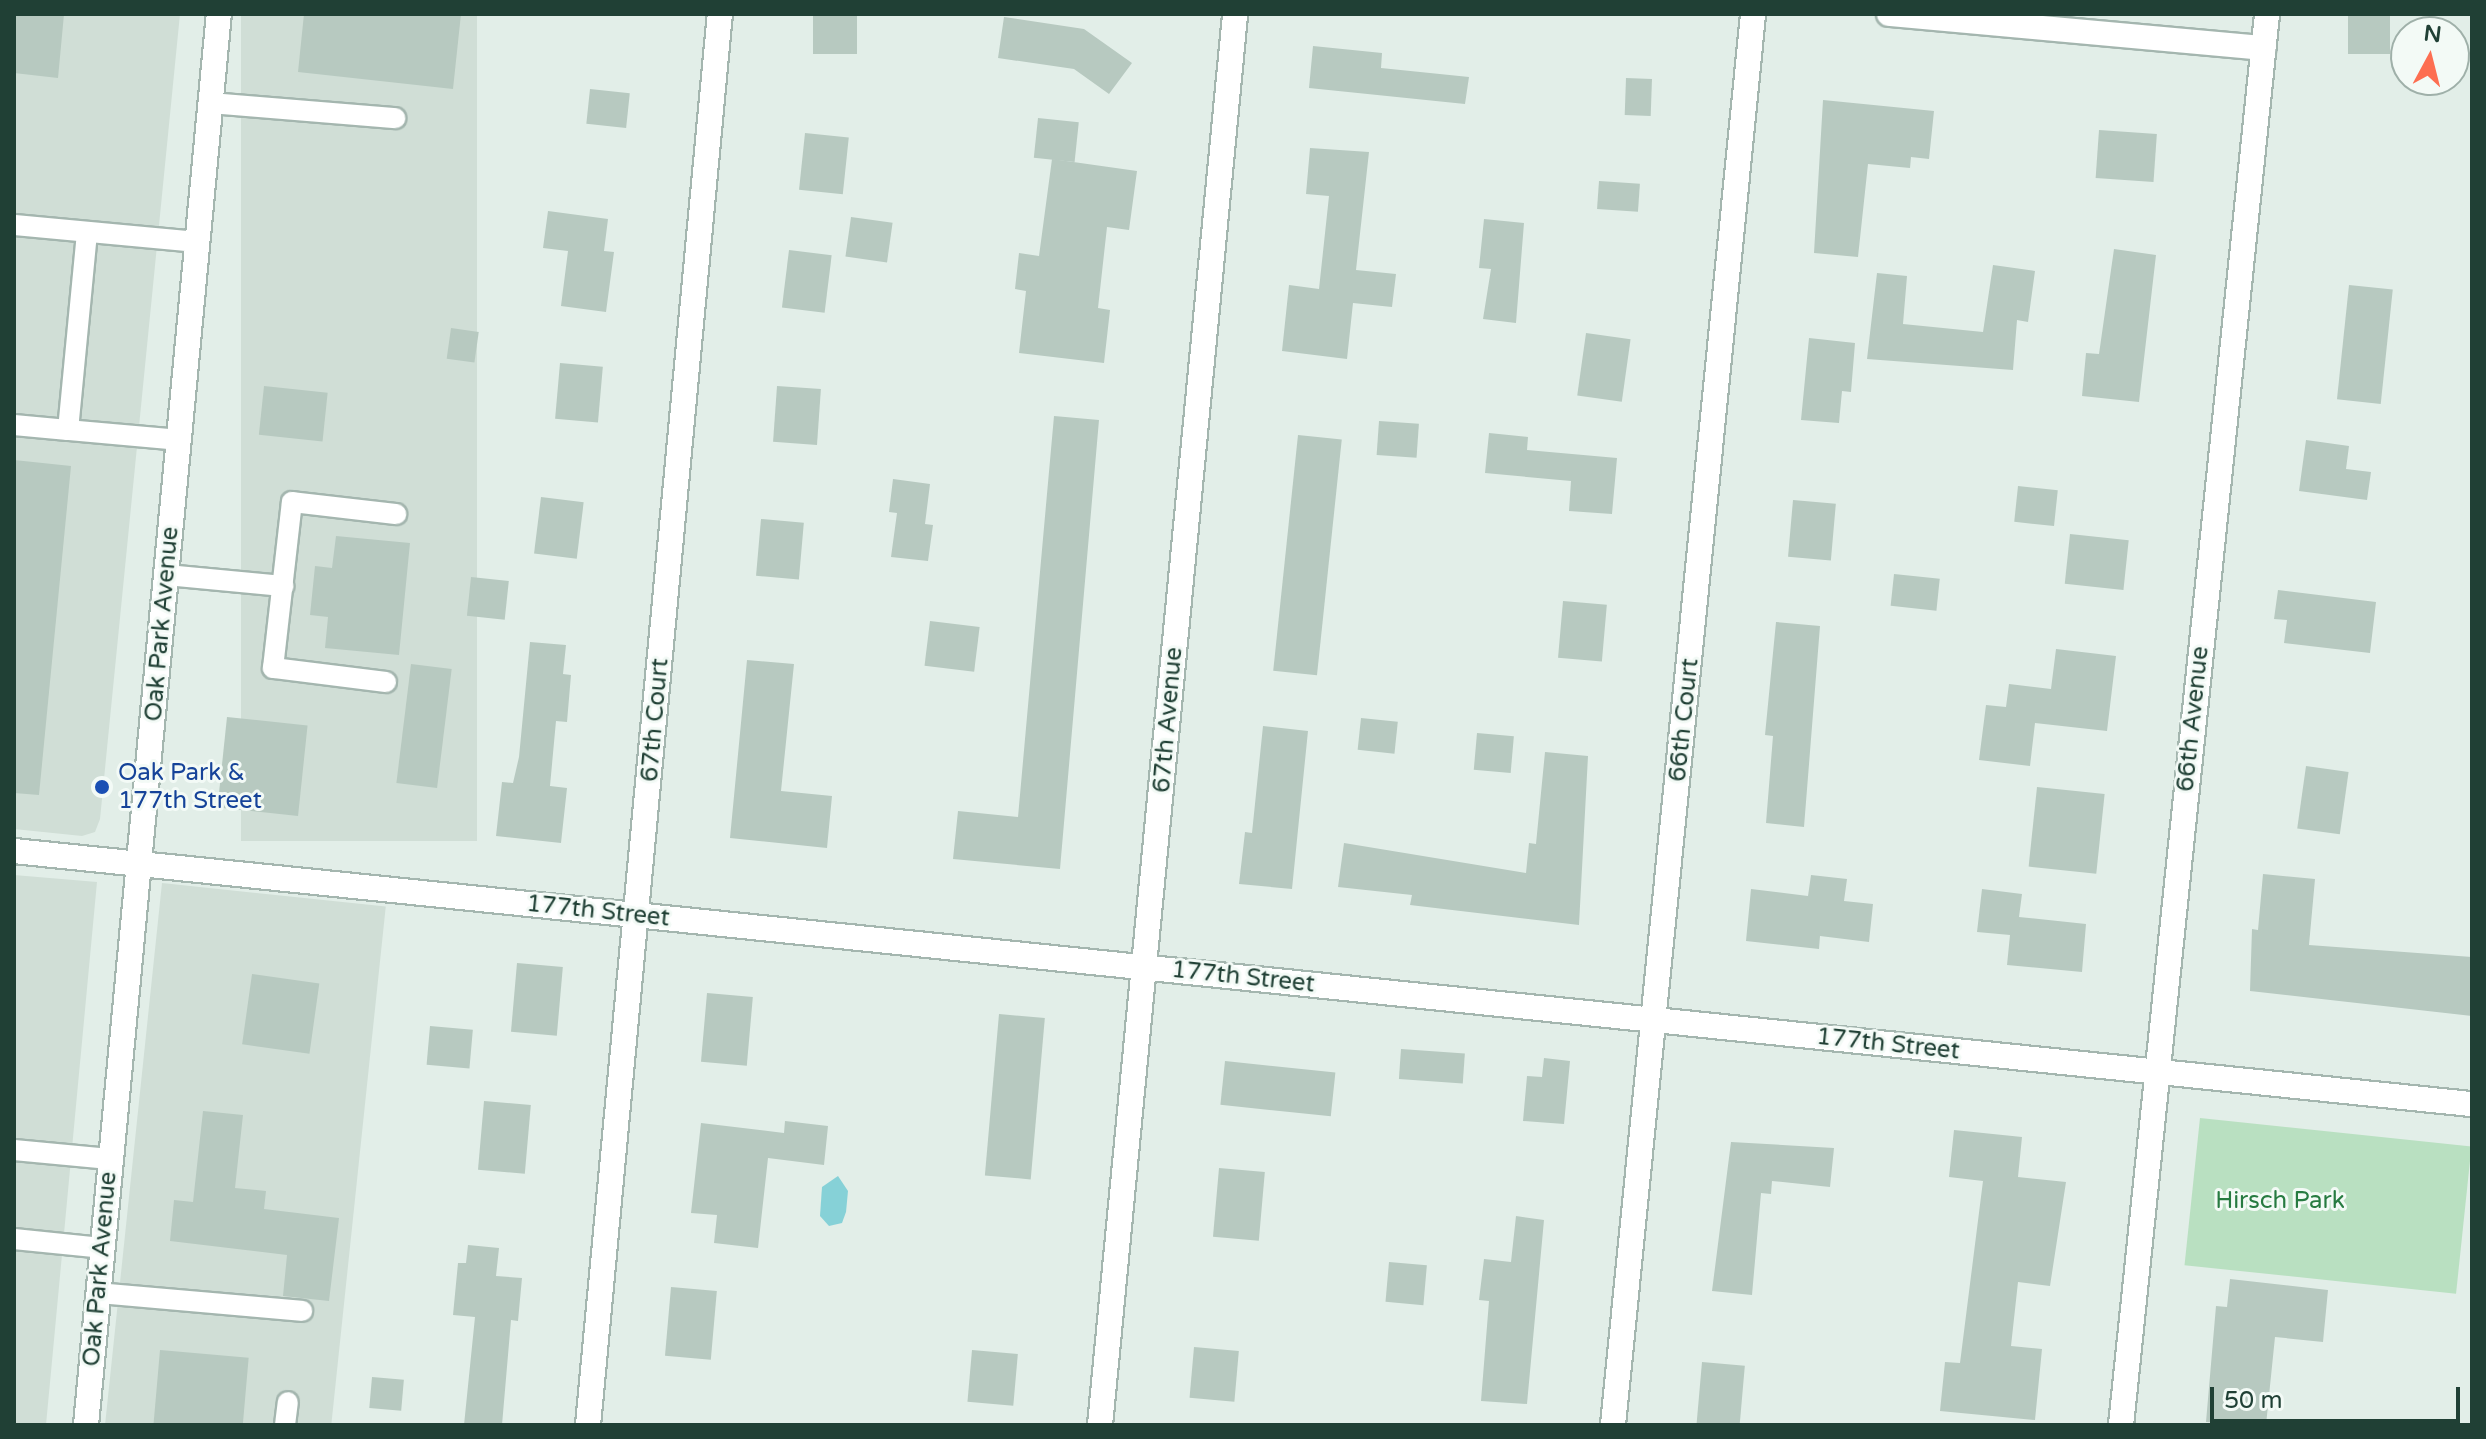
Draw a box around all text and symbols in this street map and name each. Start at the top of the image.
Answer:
north arrow [2390,16,2470,96]
text: N [2422,20,2443,48]
street label: Oak Park Avenue [139,525,185,723]
street label: 66th Avenue [2171,645,2215,793]
street label: 67th Avenue [1147,646,1189,794]
street label: 67th Court [635,657,675,783]
street label: 66th Court [1663,657,1705,783]
place label: Oak Park & 177th Street [118,759,262,815]
marker: Oak Park & 177th Street [93,778,111,796]
street label: 177th Street [525,889,671,933]
street label: 177th Street [1170,955,1316,999]
street label: 177th Street [1815,1022,1961,1066]
street label: Oak Park Avenue [77,1170,123,1368]
park label: Hirsch Park [2215,1187,2345,1215]
scale bar [2214,1371,2464,1421]
text: 50 m [2224,1386,2282,1415]

